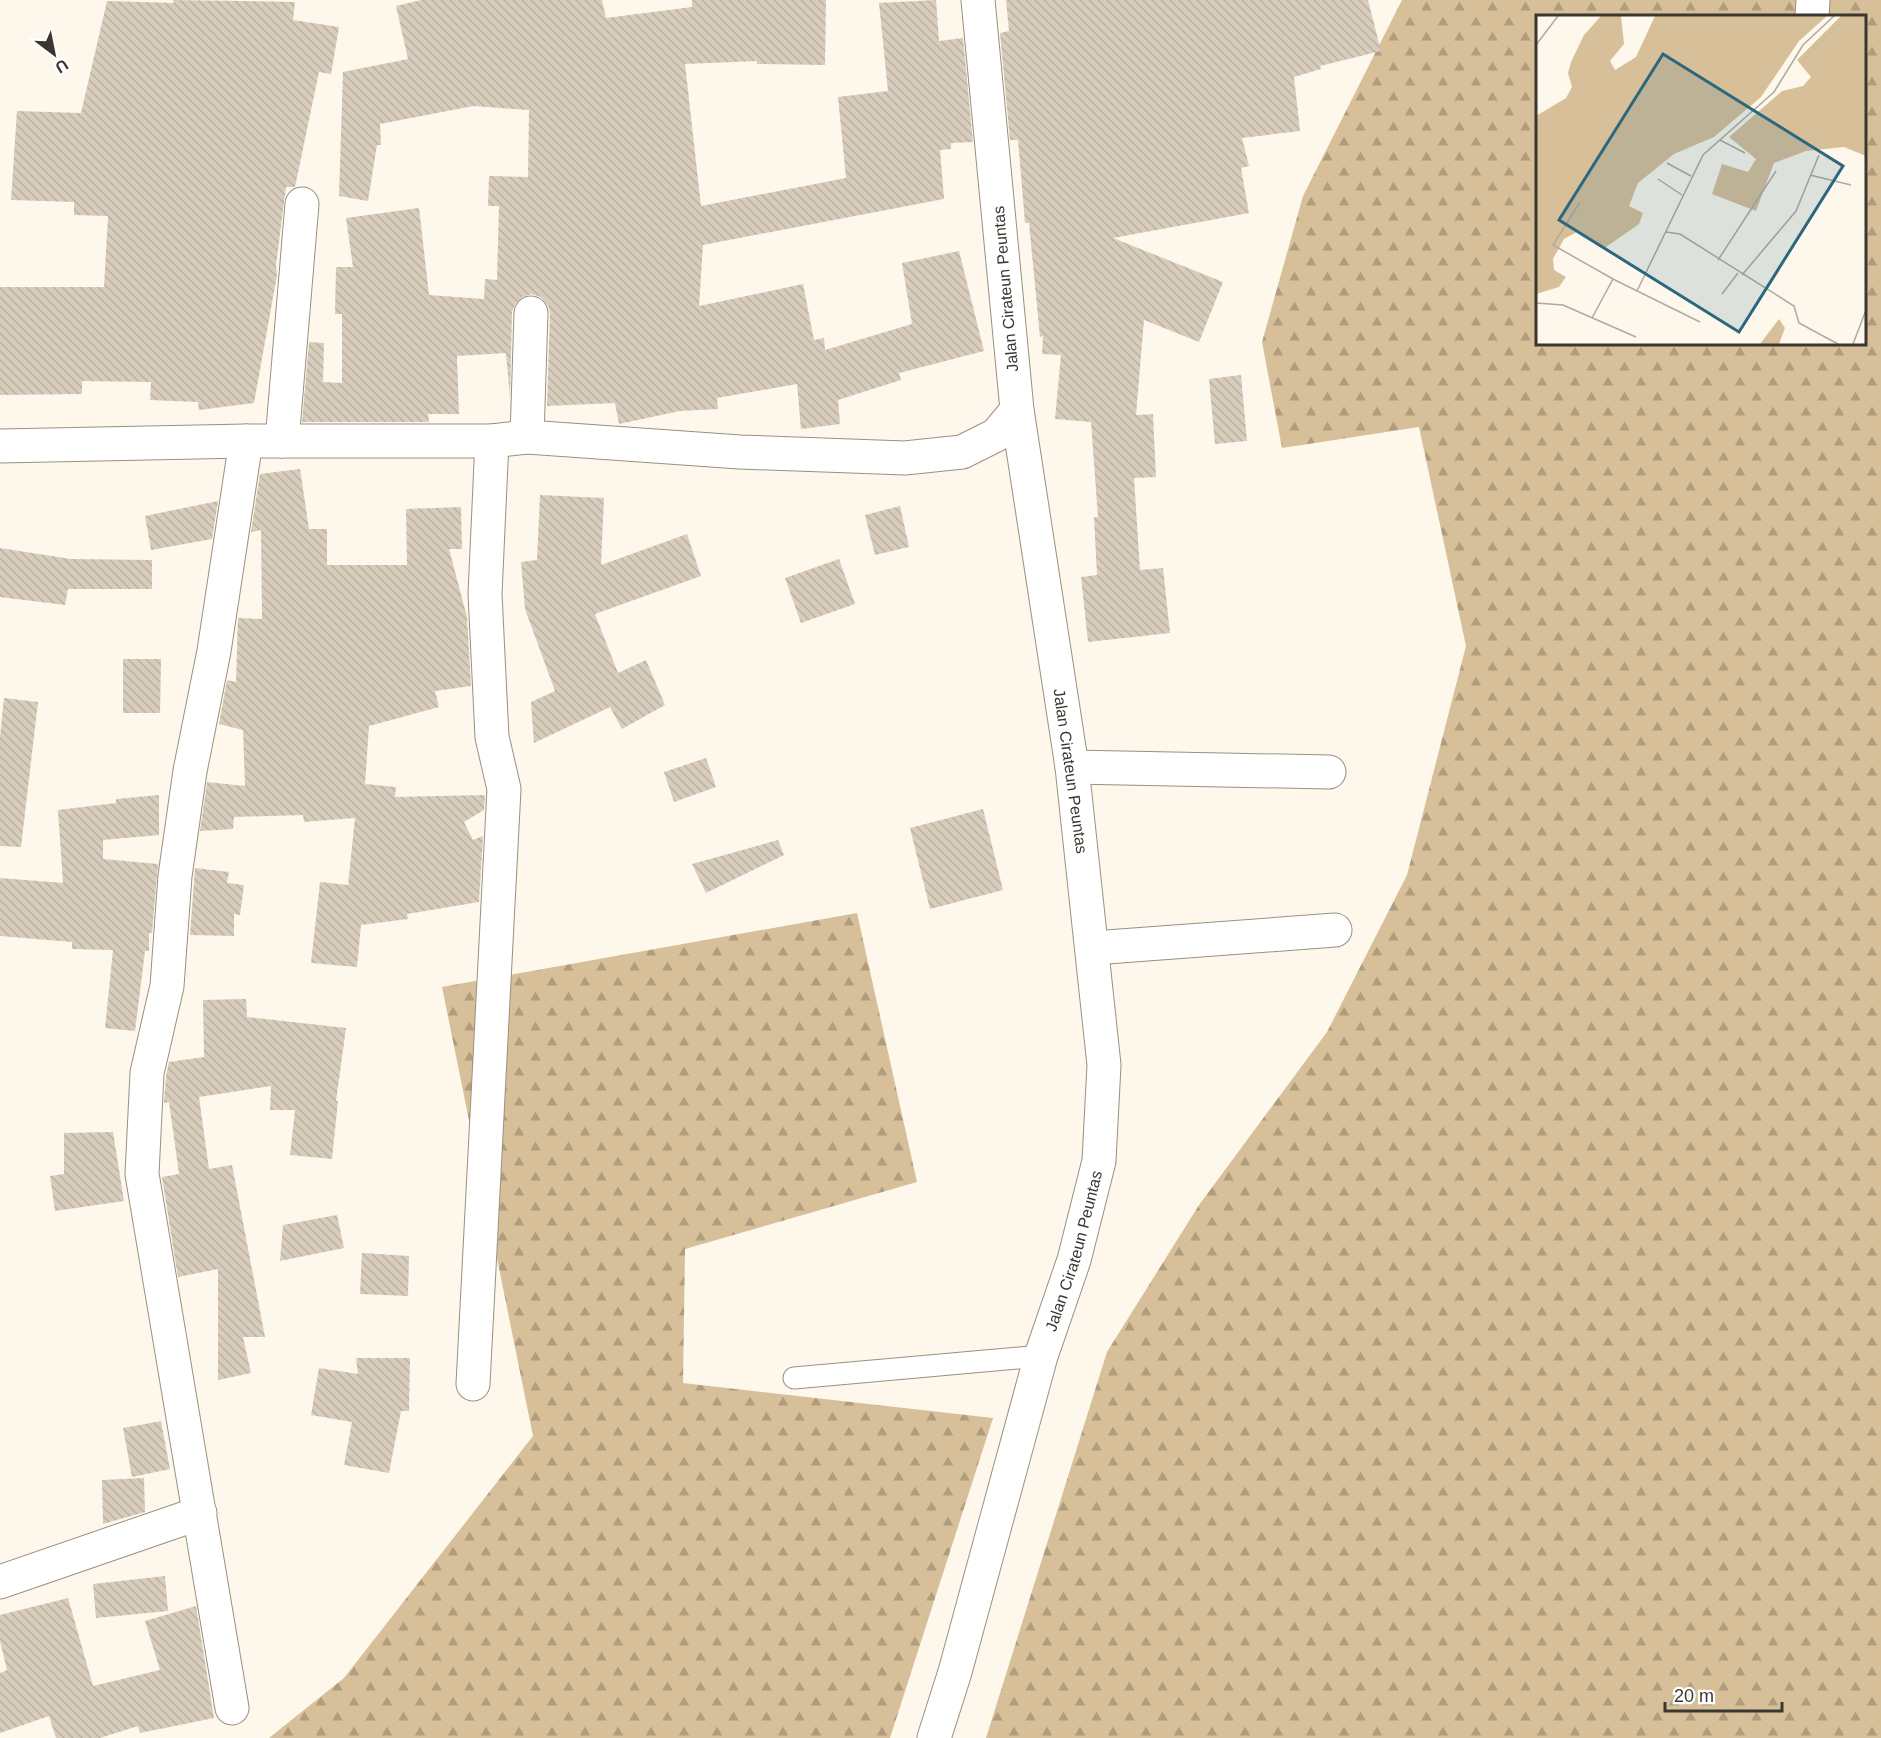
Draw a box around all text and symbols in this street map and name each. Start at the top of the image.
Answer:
inset map [1536,15,1866,345]
north arrow [24,24,84,84]
text: U [52,56,71,77]
street label: Jalan Cirateun Peuntas [990,205,1021,373]
street label: Jalan Cirateun Peuntas [1051,688,1090,855]
street label: Jalan Cirateun Peuntas [1042,1169,1105,1333]
scale bar [1665,1675,1782,1713]
text: 20 m [1674,1686,1714,1706]

